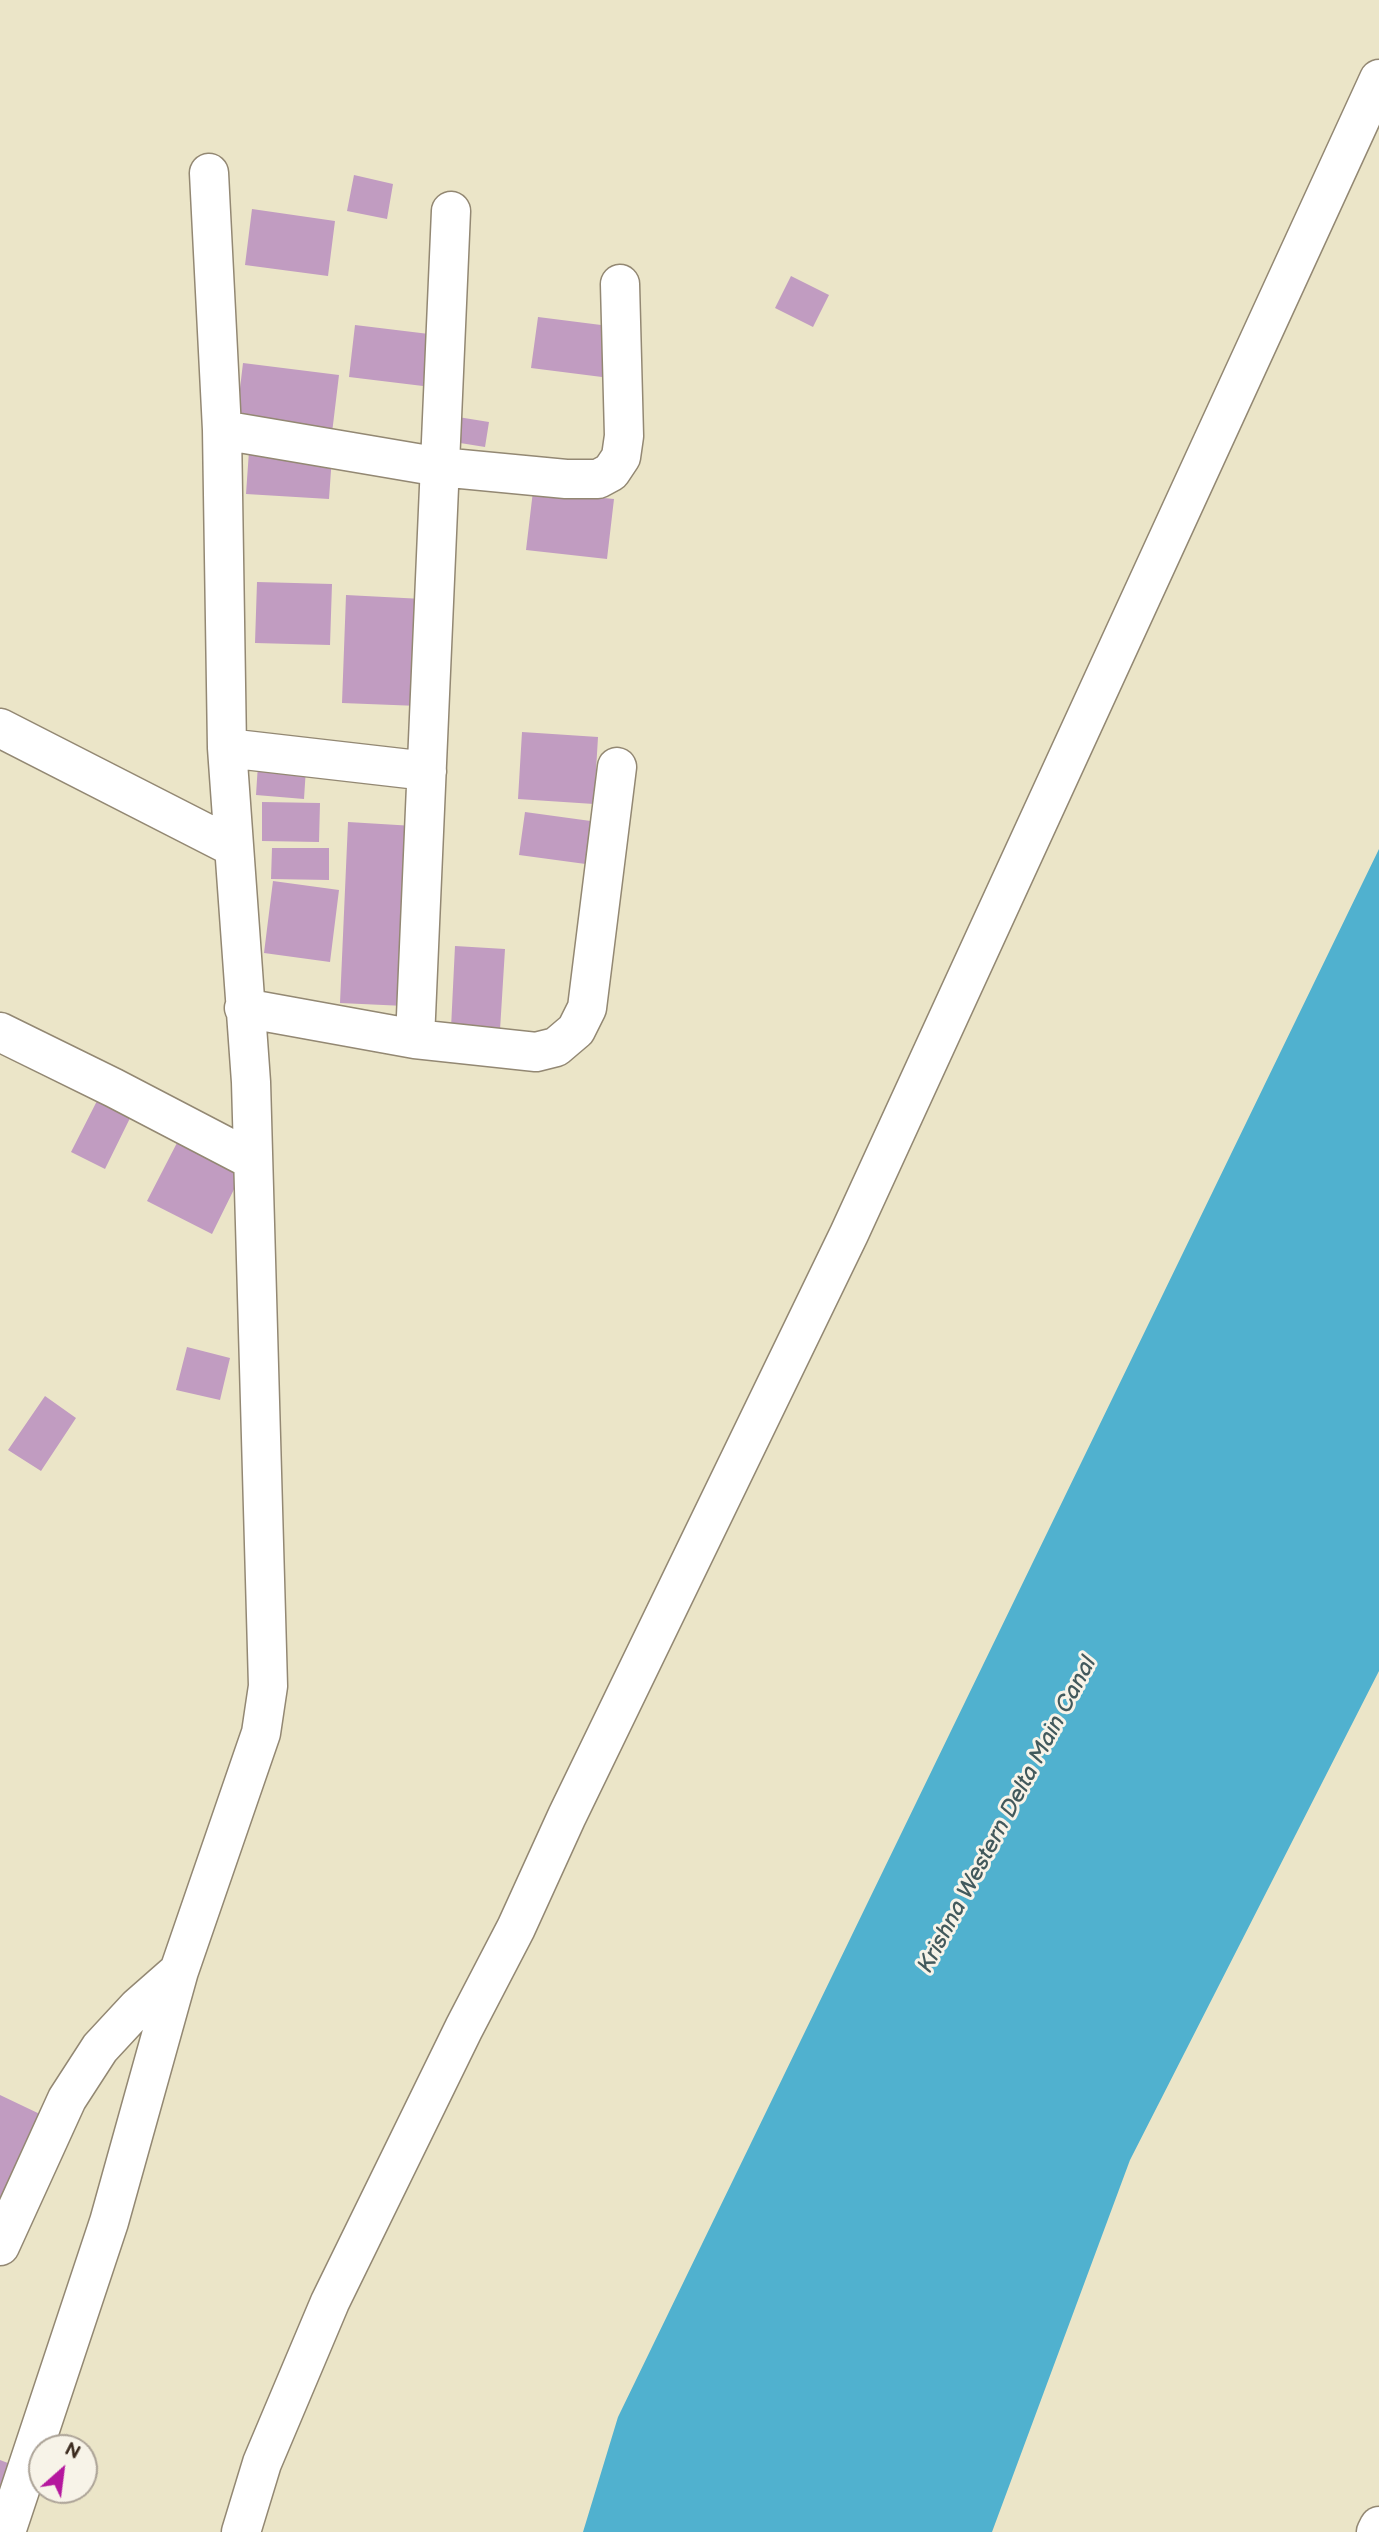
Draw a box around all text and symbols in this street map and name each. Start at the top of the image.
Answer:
water label: Krishna Western Delta Main Canal [913,1652,1103,1978]
north arrow [28,2434,98,2504]
text: N [60,2438,84,2465]

